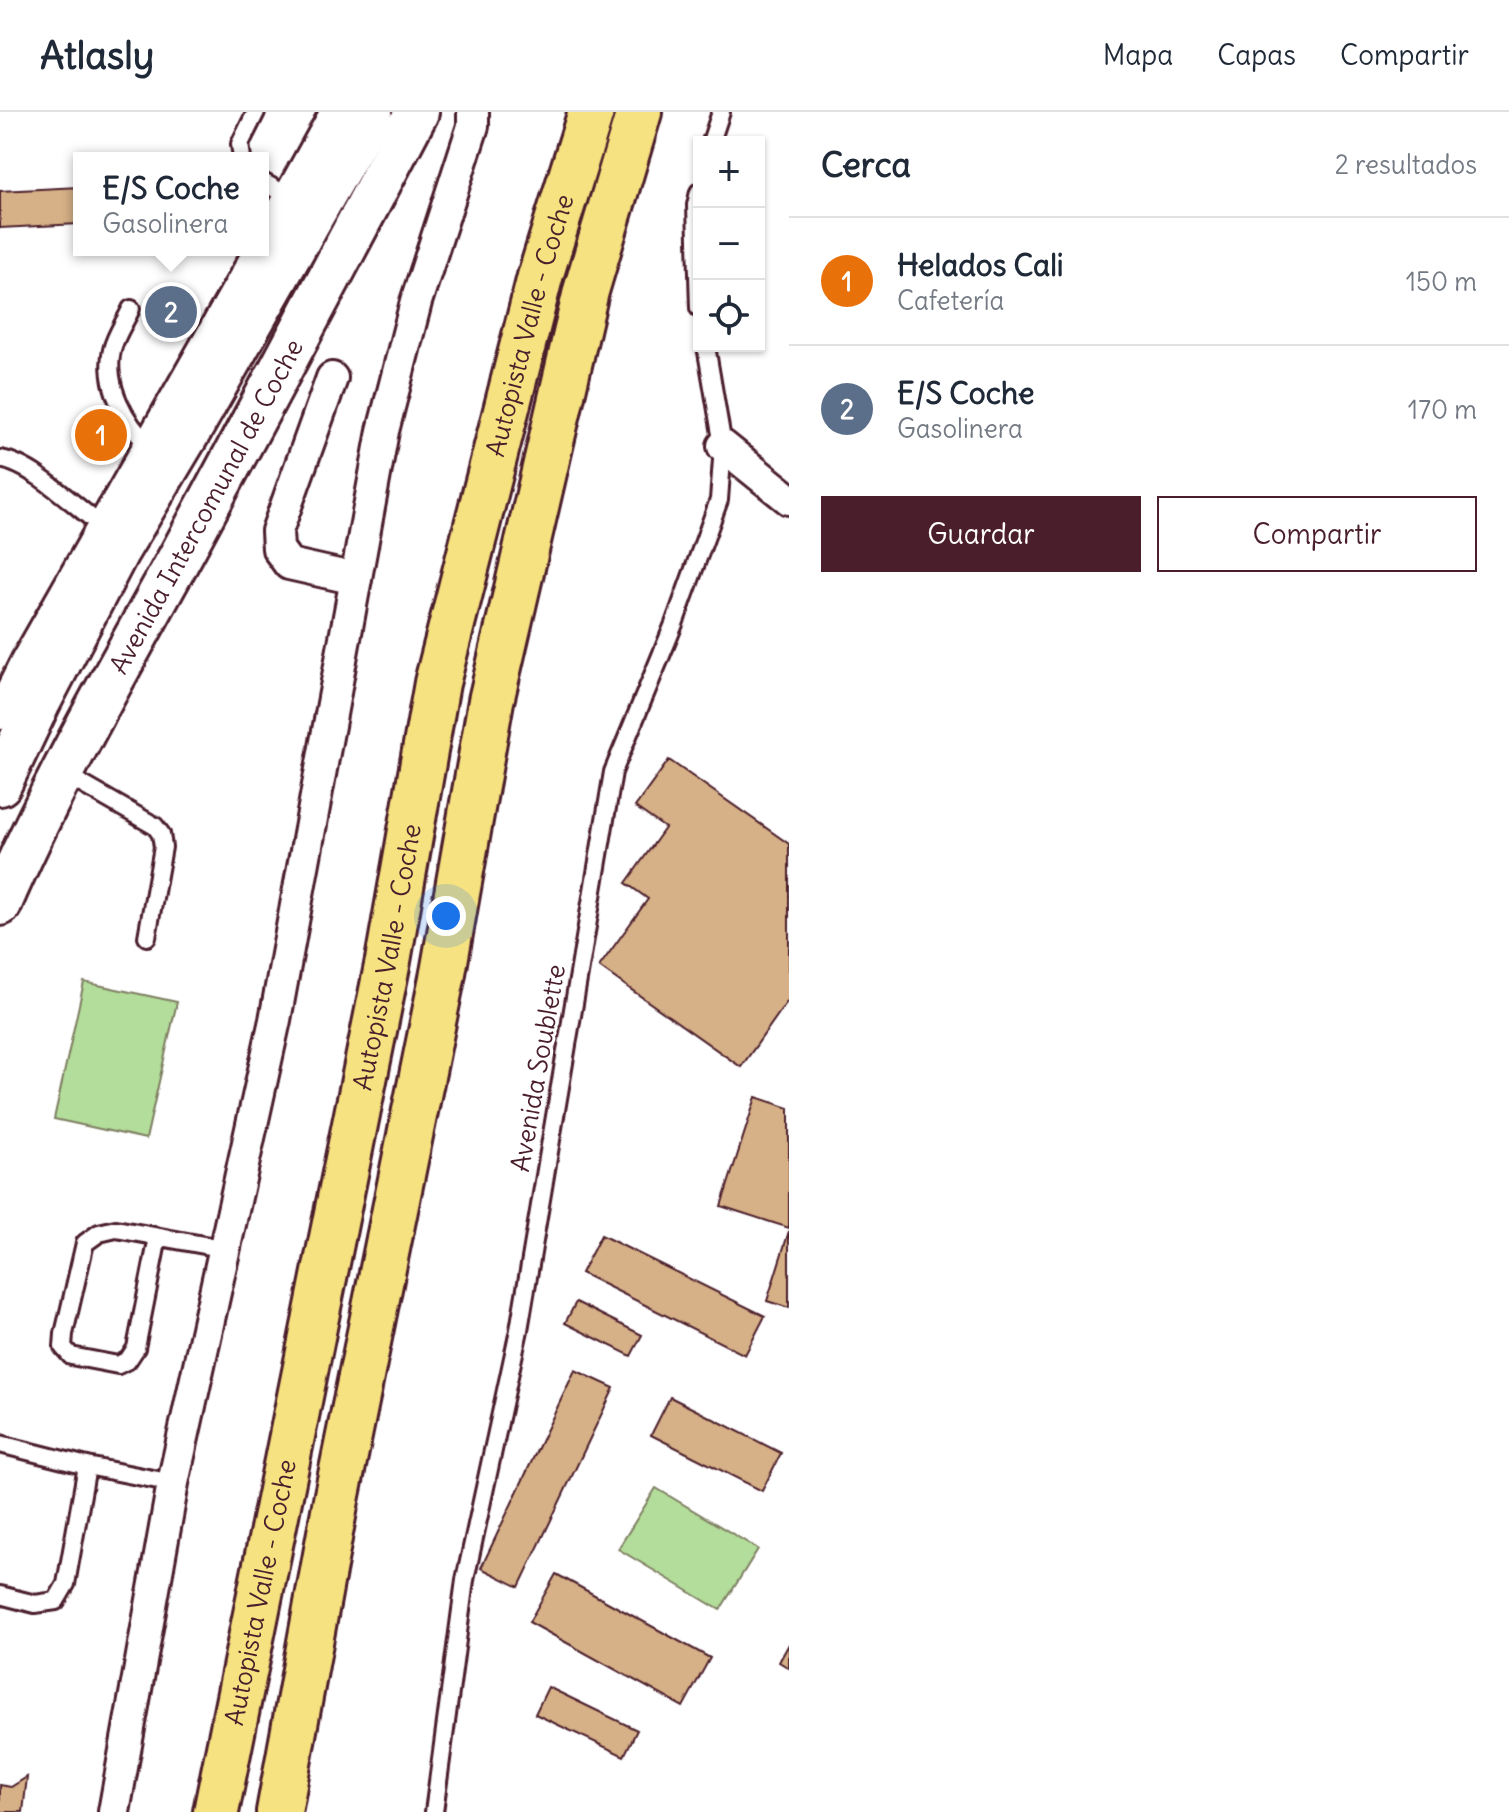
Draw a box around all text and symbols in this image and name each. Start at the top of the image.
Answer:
text: Atlasly [40,32,154,79]
text: Mapa [1103,37,1173,73]
text: Capas [1217,37,1296,73]
text: Compartir [1340,37,1469,73]
map controls [693,136,765,352]
button: + [693,136,765,208]
text: Cerca [821,143,911,186]
text: 2 resultados [1335,148,1477,181]
popup [73,152,269,256]
text: E/S Coche [102,169,240,207]
street label: Autopista Valle - Coche [478,190,581,460]
text: Gasolinera [102,207,228,240]
button: − [693,208,765,280]
text: Helados Cali [897,246,1064,284]
text: 1 [842,265,852,298]
text: 150 m [1406,265,1477,298]
button: locate [693,280,765,352]
pin: 2 [145,282,197,342]
text: Cafetería [897,284,1004,317]
street label: Avenida Intercomunal de Coche [102,333,310,679]
text: E/S Coche [897,374,1034,412]
text: 2 [840,393,854,426]
text: 170 m [1408,393,1477,426]
pin: 1 [75,405,127,465]
text: Gasolinera [897,412,1023,445]
button: Guardar [821,496,1141,572]
button: Compartir [1157,496,1477,572]
street label: Autopista Valle - Coche [345,821,428,1093]
your location [426,896,466,936]
street label: Avenida Soublette [503,962,572,1174]
street label: Autopista Valle - Coche [217,1456,303,1728]

